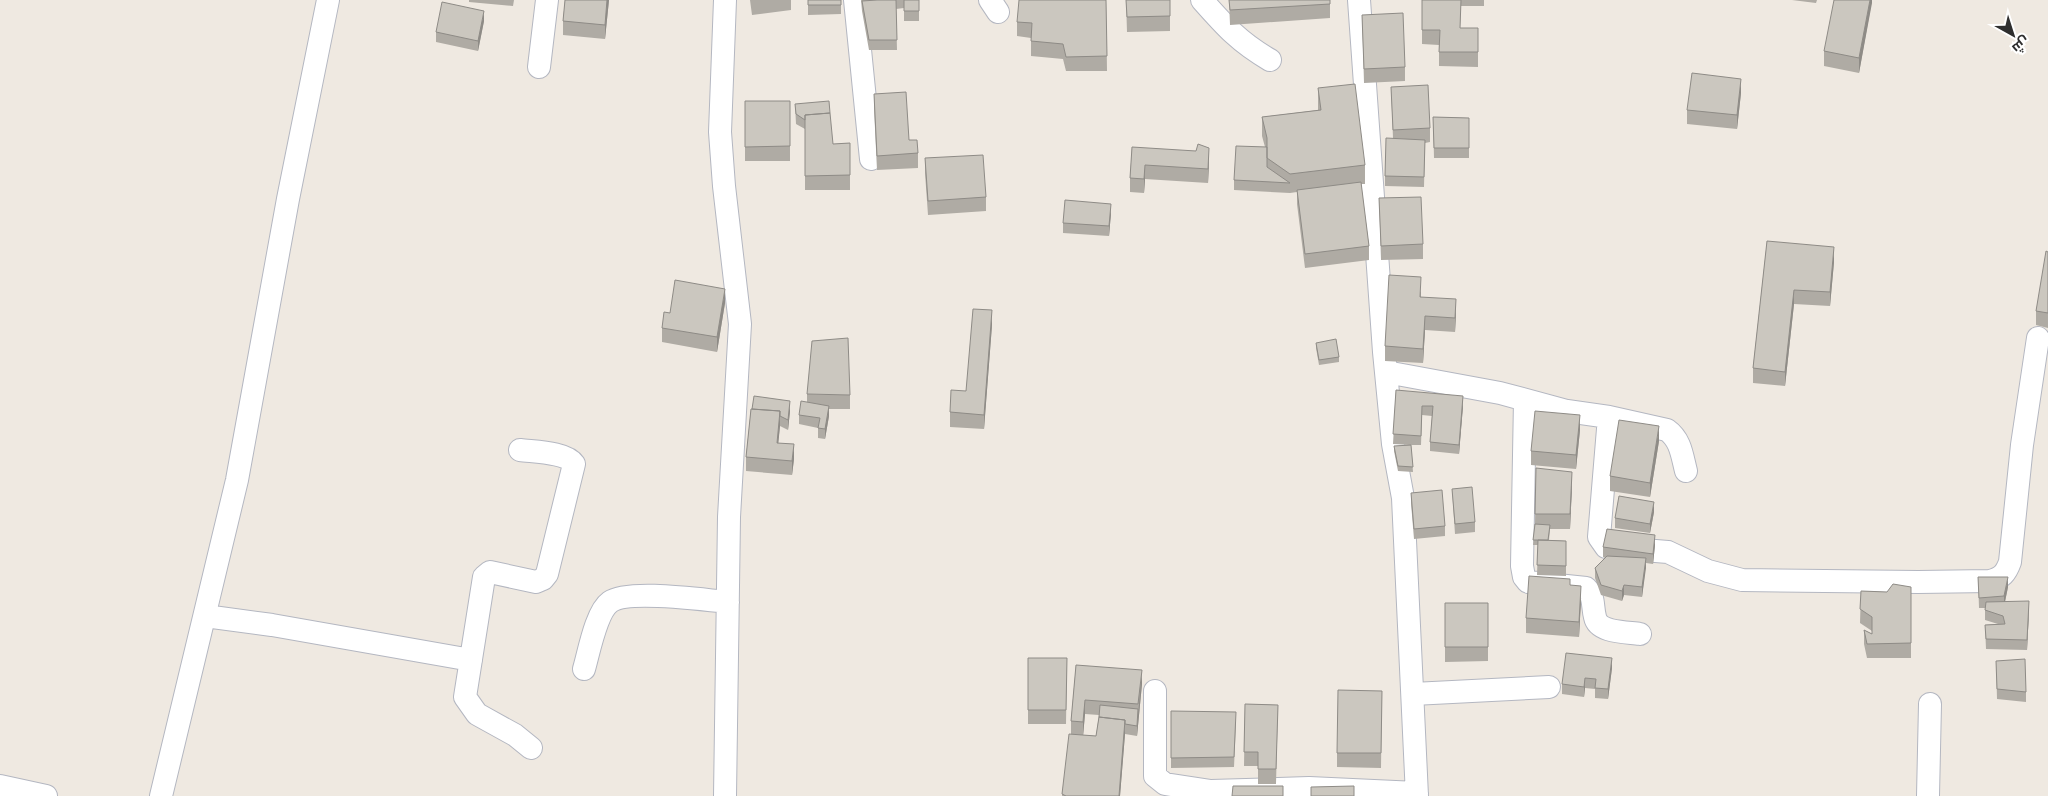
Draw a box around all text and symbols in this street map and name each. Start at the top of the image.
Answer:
north arrow [1988,10,2038,60]
text: ش [2009,32,2033,57]

